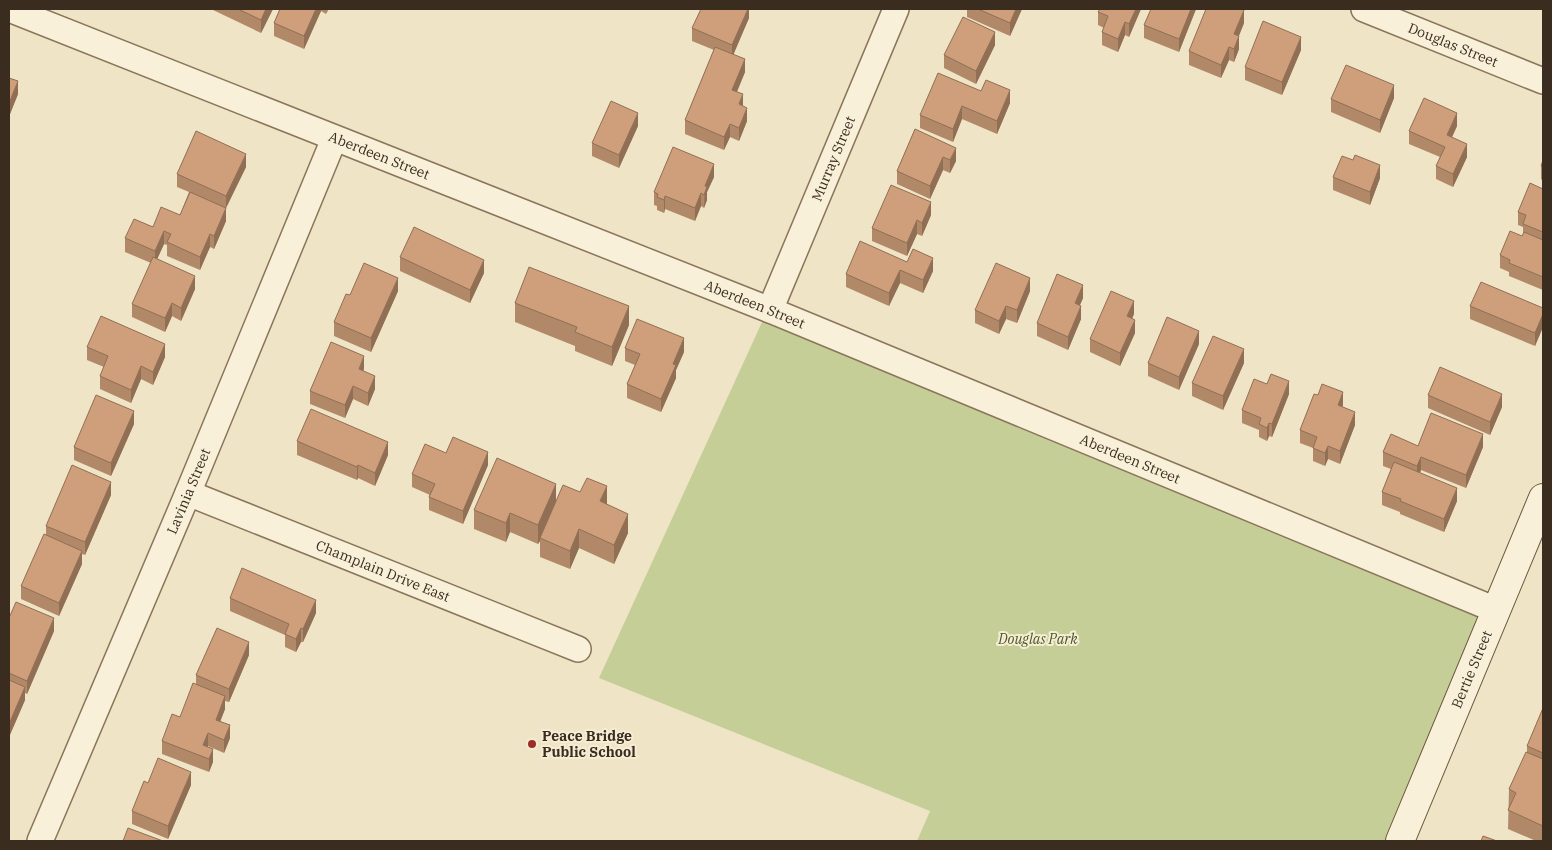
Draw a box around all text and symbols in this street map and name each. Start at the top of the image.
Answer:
street label: Douglas Street [1405,19,1501,71]
street label: Murray Street [807,113,859,204]
street label: Aberdeen Street [326,127,432,183]
street label: Aberdeen Street [702,276,808,333]
street label: Aberdeen Street [1077,430,1183,488]
street label: Lavinia Street [163,446,214,537]
street label: Champlain Drive East [313,536,453,606]
street label: Bertie Street [1447,628,1496,711]
park label: Douglas Park [997,630,1078,648]
place label: Peace Bridge Public School [542,727,636,761]
marker: Peace Bridge Public School [526,738,538,750]

